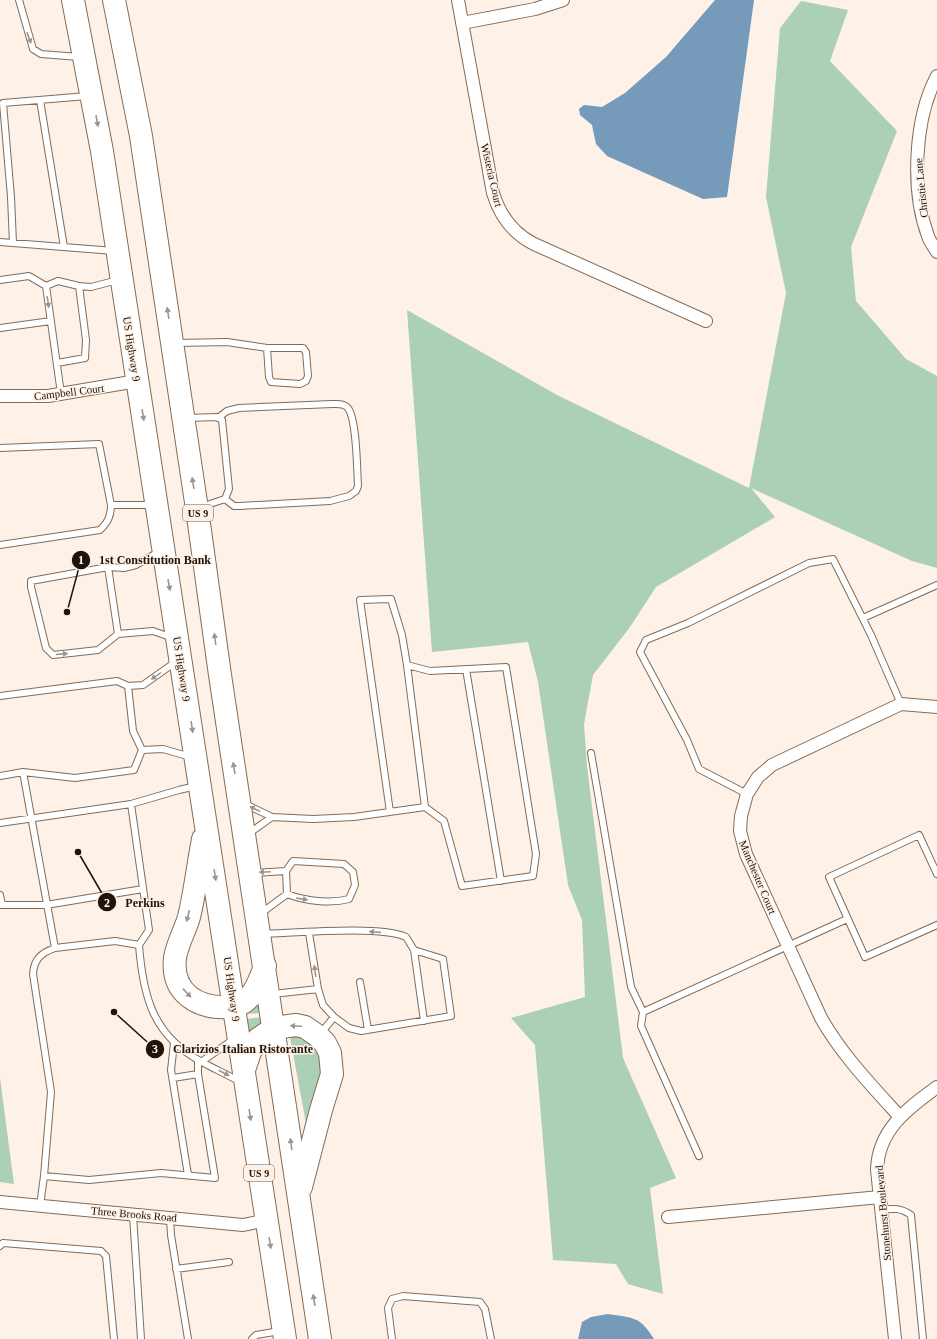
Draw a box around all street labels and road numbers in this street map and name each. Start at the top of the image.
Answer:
street label: Wisteria Court [479,142,505,208]
street label: Christie Lane [912,158,930,218]
street label: US Highway 9 [121,316,143,383]
street label: Campbell Court [33,382,105,402]
road number: US 9 [183,505,213,521]
street label: US Highway 9 [171,636,193,703]
street label: Manchester Court [737,838,779,916]
street label: US Highway 9 [222,956,243,1023]
street label: Stonehurst Boulevard [873,1164,893,1261]
road number: US 9 [244,1165,274,1181]
street label: Three Brooks Road [91,1204,178,1224]

